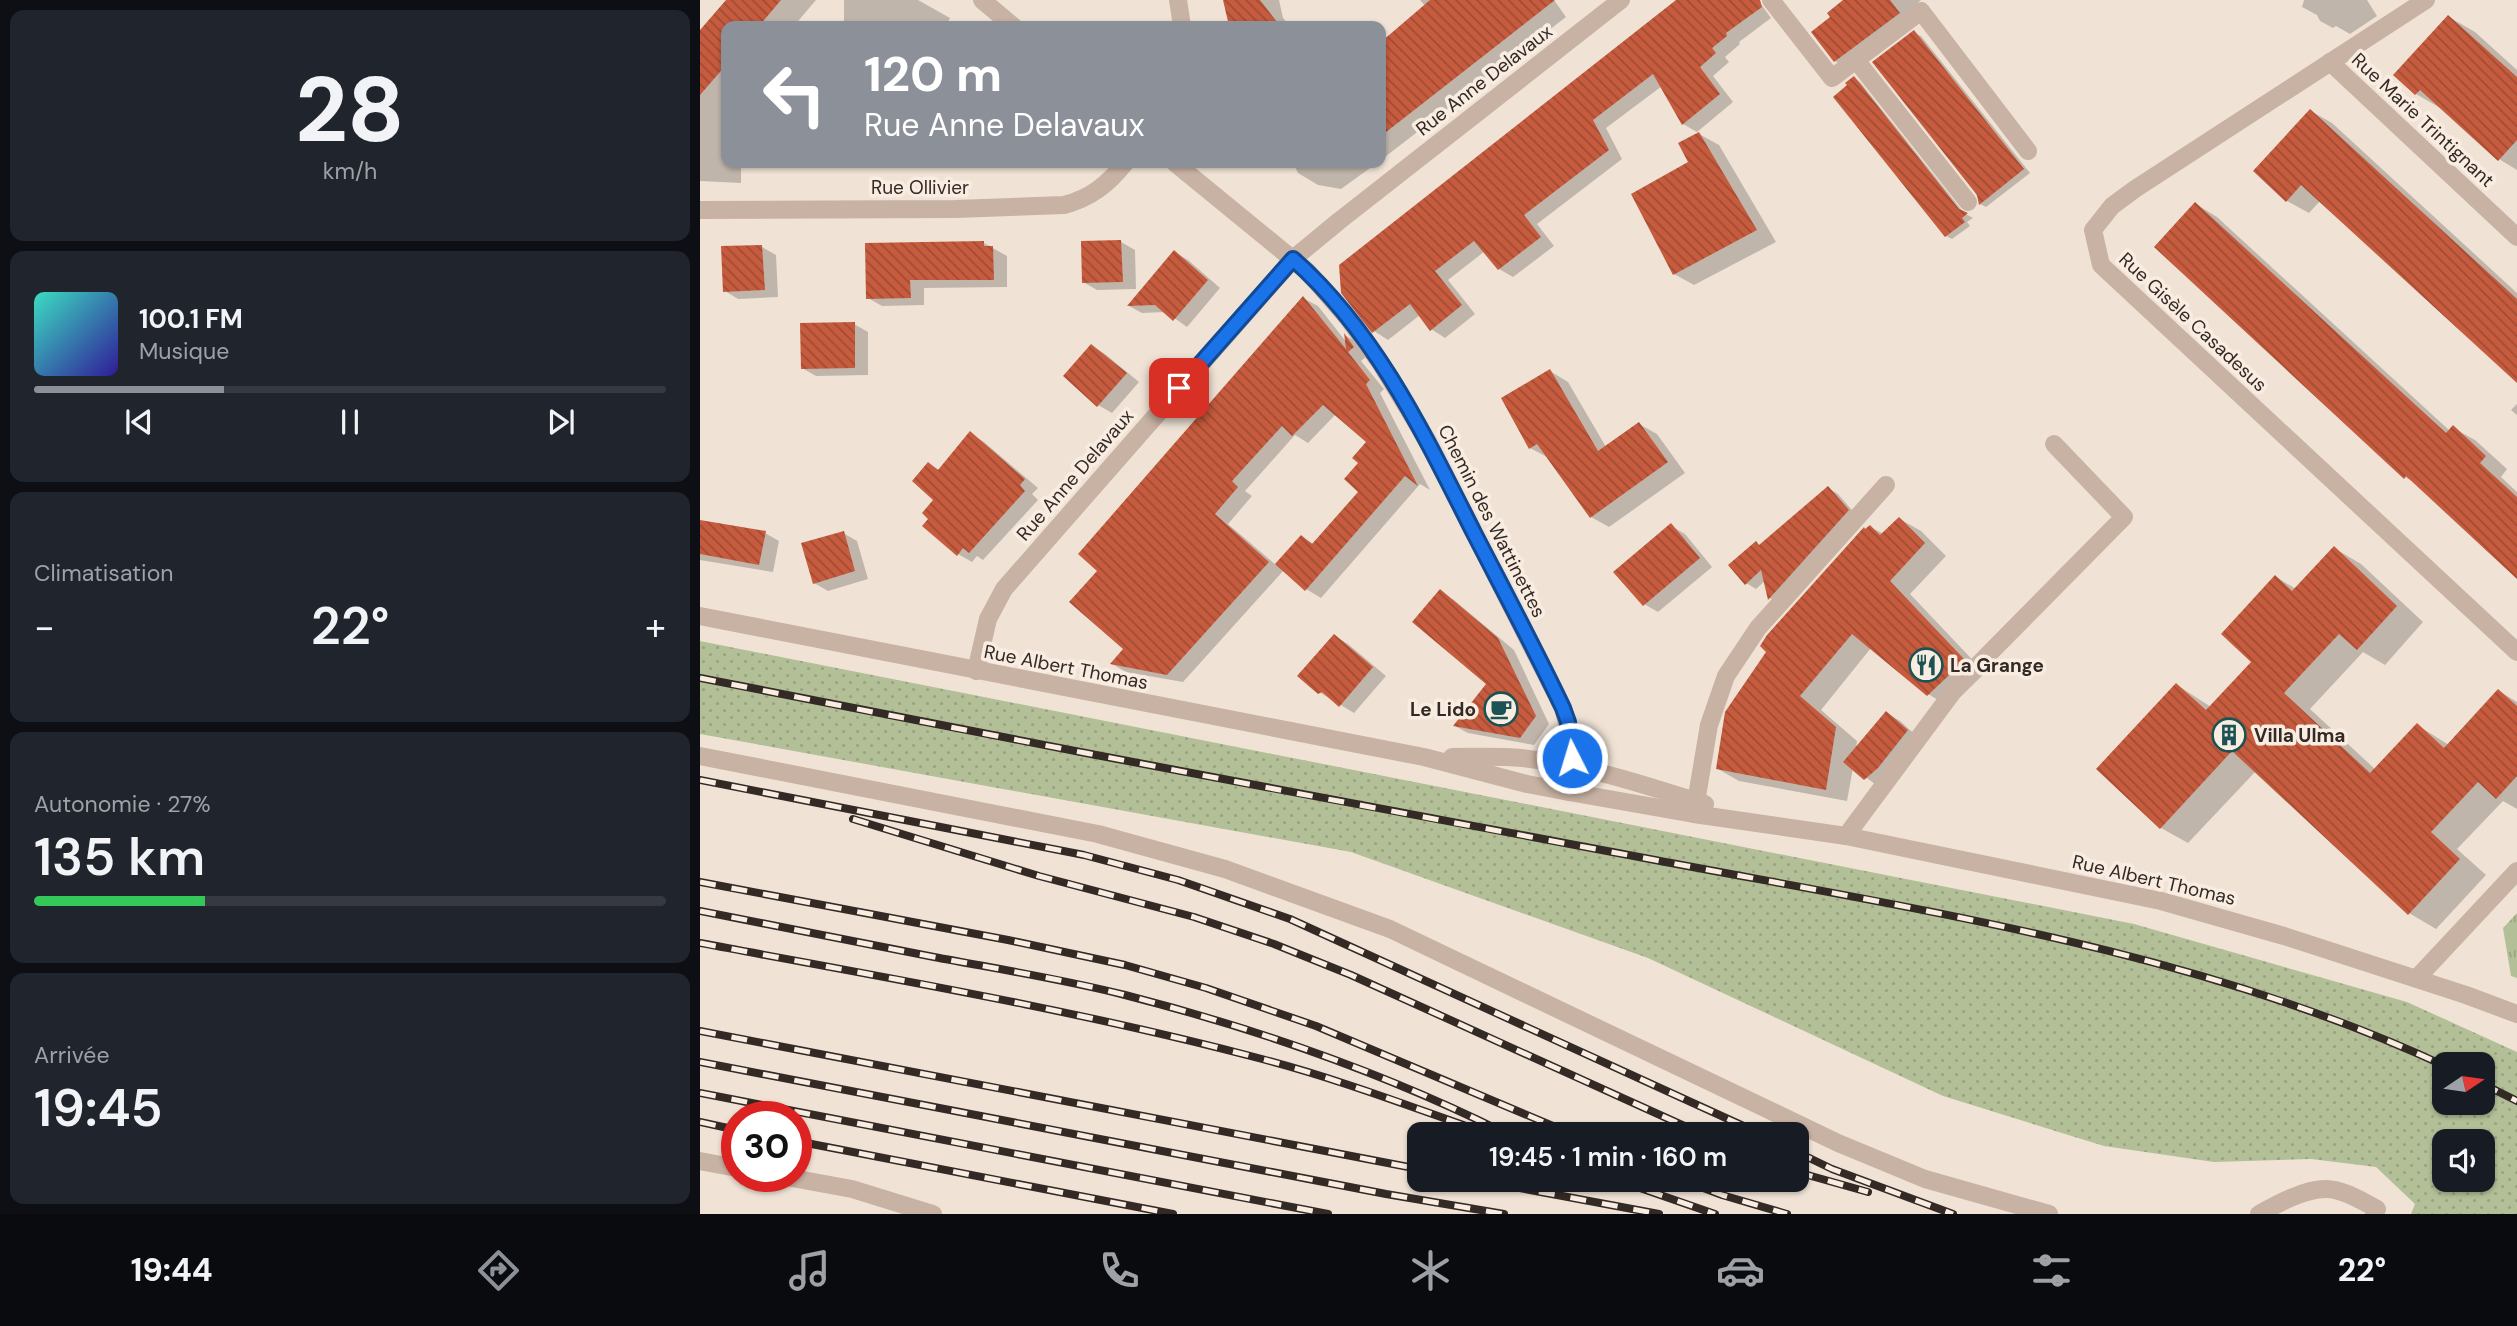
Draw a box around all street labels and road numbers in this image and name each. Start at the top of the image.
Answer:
street label: Rue Anne Delavaux [1411,19,1558,141]
street label: Rue Marie Trintignant [2346,47,2500,193]
street label: Rue Ollivier [871,175,969,200]
street label: Rue Gisèle Casadesus [2114,247,2272,397]
street label: Rue Anne Delavaux [1011,404,1139,546]
street label: Chemin des Wattinettes [1432,420,1552,622]
street label: Rue Albert Thomas [982,639,1150,695]
street label: Rue Albert Thomas [2070,849,2238,911]

